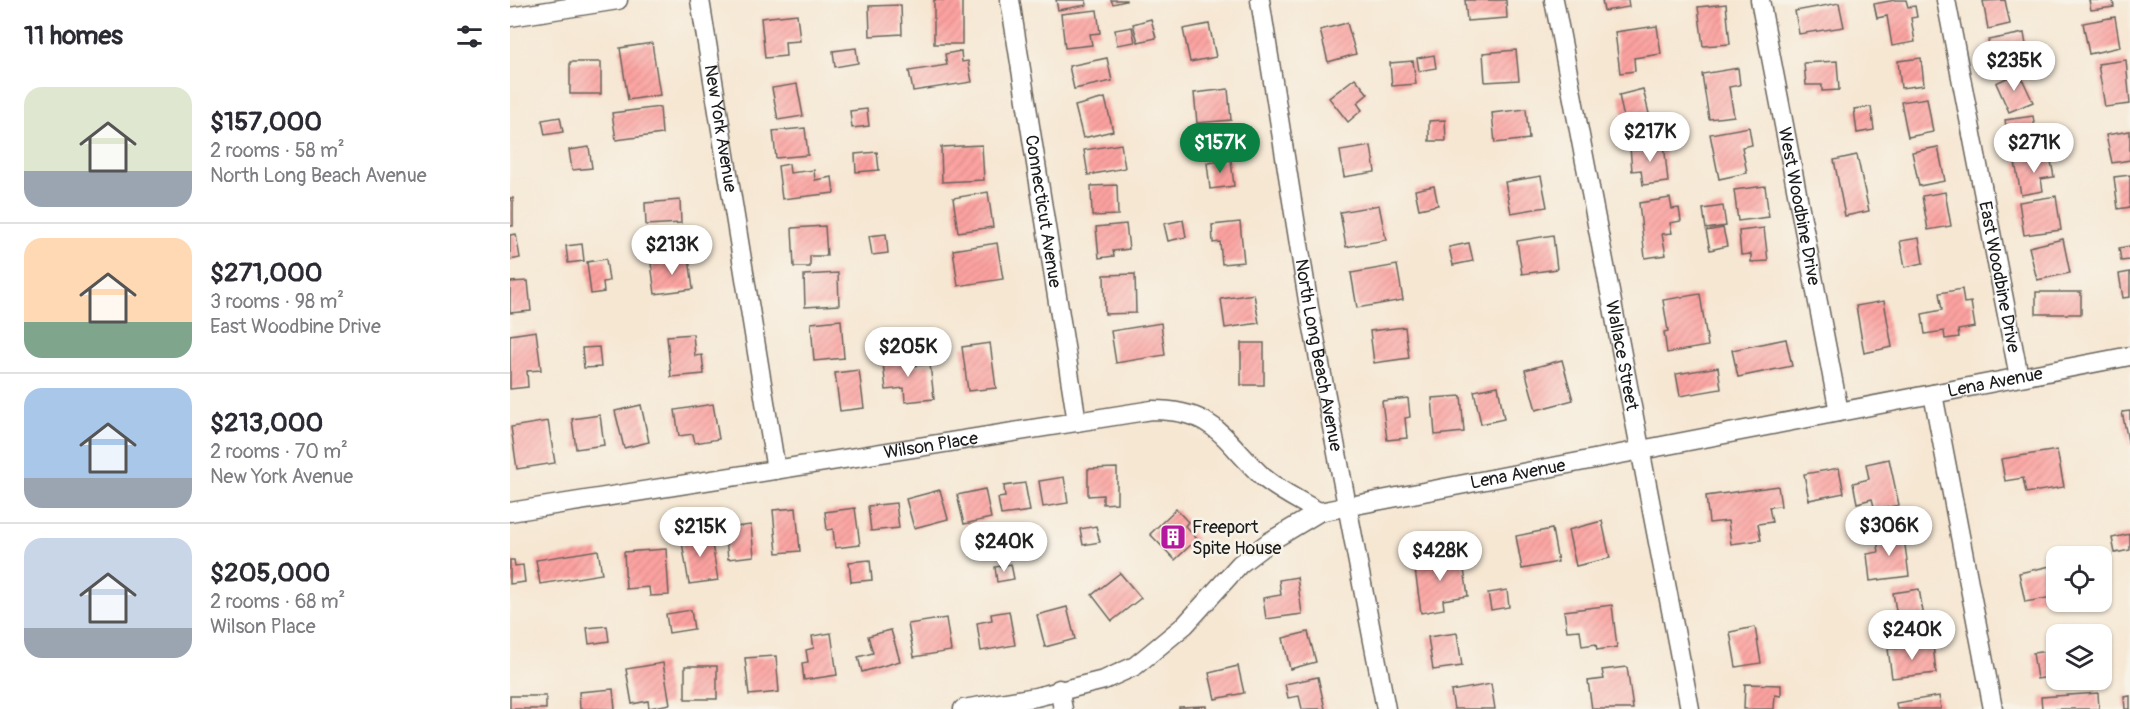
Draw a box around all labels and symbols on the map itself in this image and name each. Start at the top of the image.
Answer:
pin: $235K [1972,41,2056,92]
street label: New York Avenue [699,63,742,194]
pin: $217K [1608,112,1692,163]
pin: $157K [1178,123,1262,174]
pin: $271K [1992,123,2076,174]
street label: West Woodbine Drive [1773,125,1825,287]
street label: Connecticut Avenue [1020,133,1067,290]
street label: East Woodbine Drive [1973,199,2025,355]
pin: $213K [630,225,714,276]
street label: North Long Beach Avenue [1290,257,1347,453]
street label: Wallace Street [1600,299,1644,413]
pin: $205K [866,327,950,378]
street label: Lena Avenue [1946,362,2045,403]
street label: Wilson Place [882,427,980,464]
street label: Lena Avenue [1468,454,1568,495]
pin: $306K [1847,506,1931,557]
pin: $215K [658,507,742,558]
place label: Freeport Spite House [1192,516,1281,560]
pin: $240K [962,522,1046,573]
building icon: Freeport Spite House [1158,522,1188,552]
pin: $428K [1398,531,1482,582]
pin: $240K [1870,610,1954,661]

